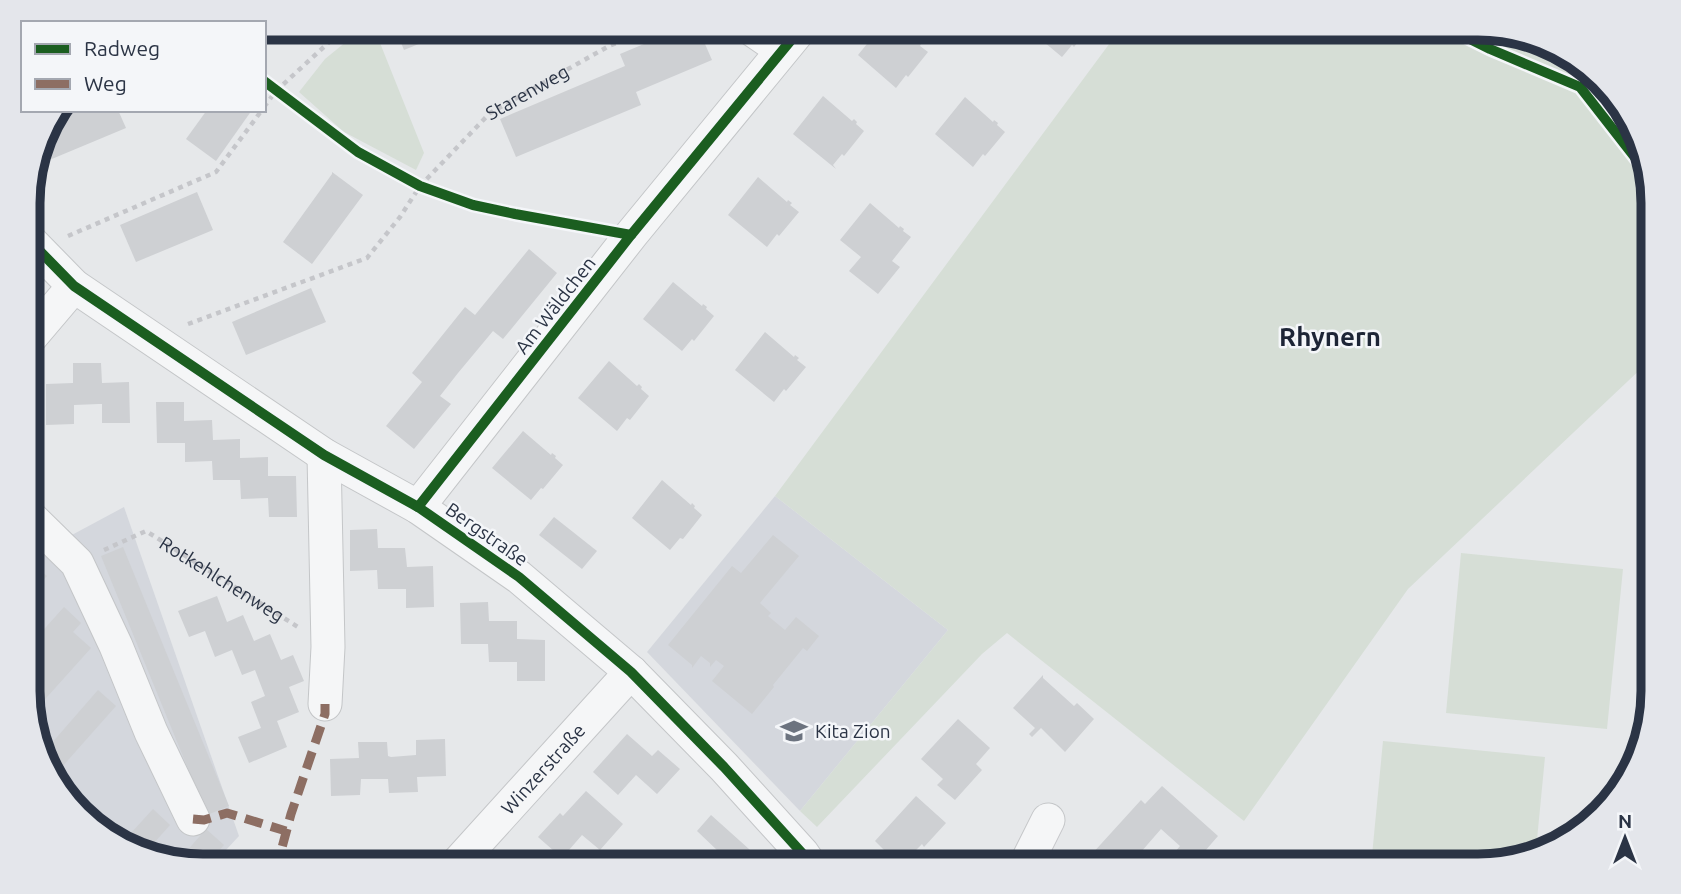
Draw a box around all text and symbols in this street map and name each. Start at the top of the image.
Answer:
legend [21,21,266,112]
text: Radweg [84,36,160,60]
street label: Starenweg [482,60,573,124]
text: Weg [84,71,127,95]
street label: Am Wäldchen [510,252,600,358]
district label: Rhynern [1279,322,1381,351]
street label: Bergstraße [442,498,532,570]
street label: Rotkehlchenweg [156,531,288,627]
school or university icon: Kita Zion [779,716,809,746]
street label: Winzerstraße [496,719,590,819]
place label: Kita Zion [815,720,891,742]
north arrow [1590,803,1660,873]
text: N [1618,810,1632,832]

